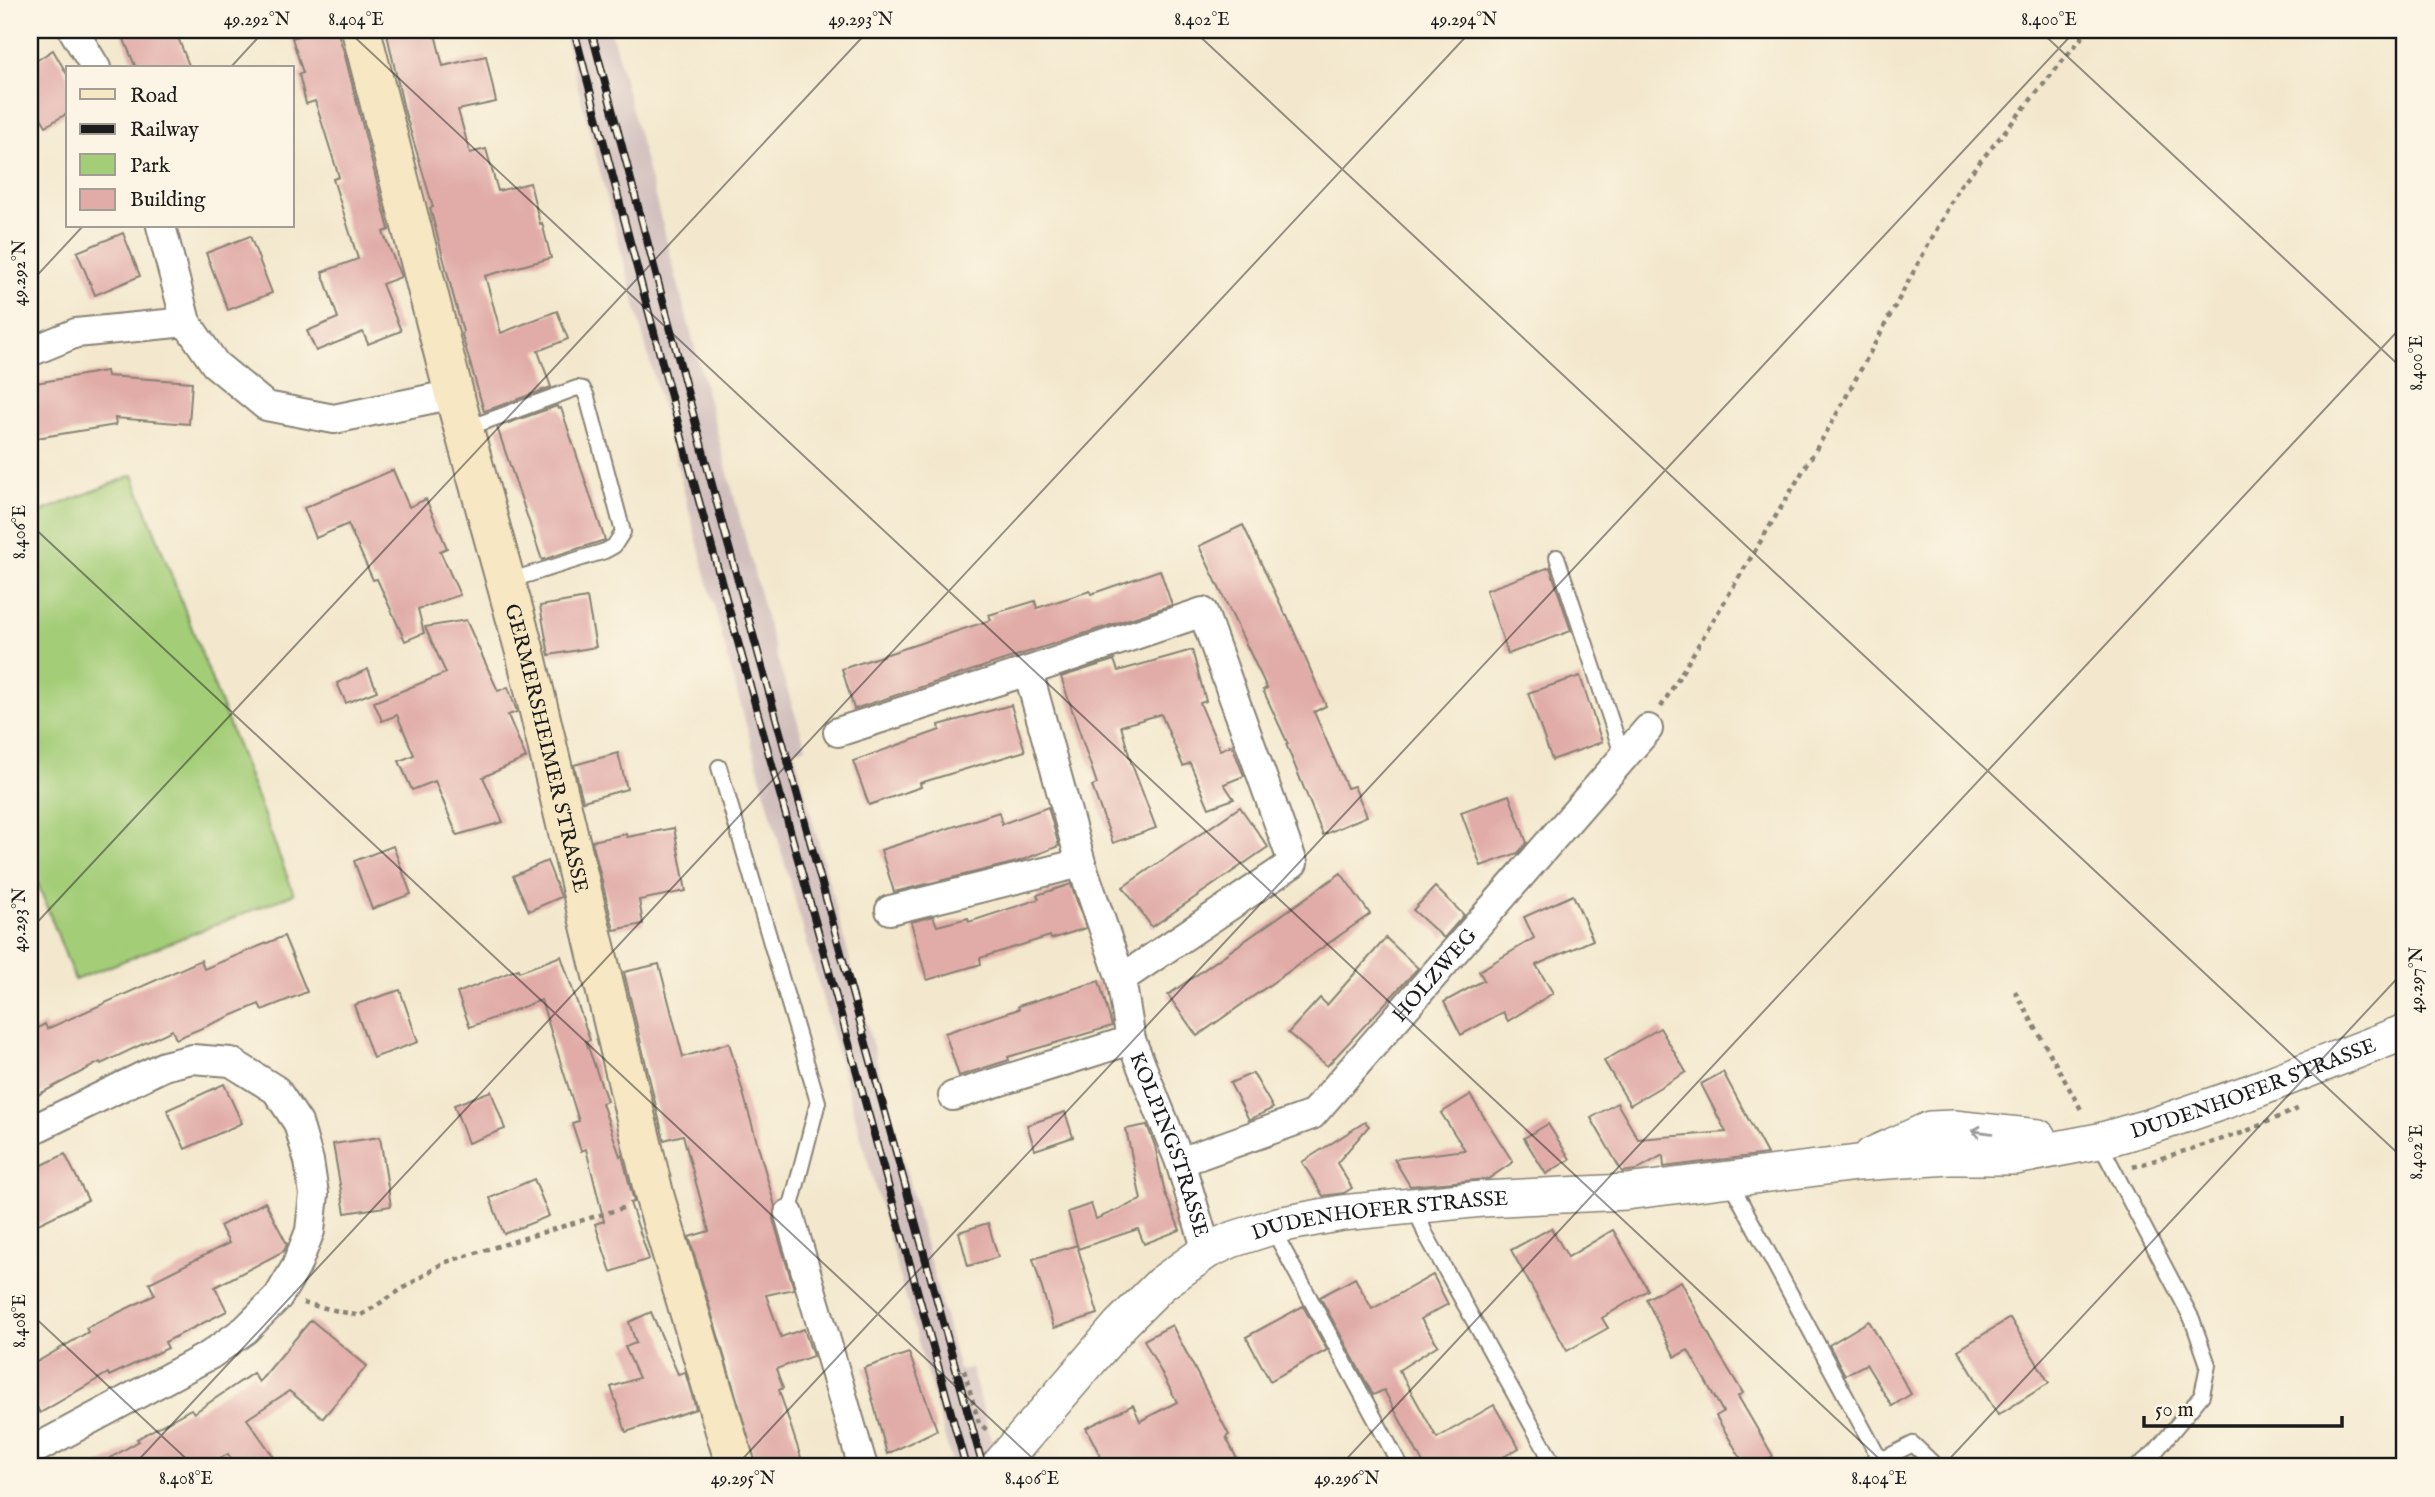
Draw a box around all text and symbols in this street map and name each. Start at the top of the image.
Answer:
text: 49.292°N [224,9,291,32]
text: 8.404°E [328,9,384,32]
text: 49.293°N [829,9,894,32]
text: 8.402°E [1174,9,1230,32]
text: 49.294°N [1431,9,1498,32]
text: 8.400°E [2021,9,2077,32]
legend [66,66,294,228]
text: Road [130,83,178,110]
text: Railway [130,117,200,144]
text: Park [130,153,171,180]
text: Building [130,187,206,214]
text: 49.292°N [9,239,32,306]
text: 8.400°E [2406,335,2429,391]
text: 8.406°E [9,505,32,559]
street label: GERMERSHEIMER STRASSE [497,601,594,896]
text: 49.293°N [9,887,32,952]
street label: HOLZWEG [1387,923,1484,1028]
text: 49.297°N [2406,946,2429,1013]
street label: DUDENHOFER STRASSE [2128,1033,2380,1146]
street label: KOLPINGSTRASSE [1122,1049,1214,1241]
text: 8.402°E [2406,1124,2429,1180]
one-way arrow [1971,1125,1994,1138]
street label: DUDENHOFER STRASSE [1248,1186,1509,1248]
text: 8.408°E [9,1294,32,1348]
scale bar [2144,1385,2342,1429]
text: 50 m [2155,1397,2194,1424]
text: 8.408°E [159,1468,213,1491]
text: 49.295°N [711,1468,776,1491]
text: 8.406°E [1005,1468,1059,1491]
text: 49.296°N [1314,1468,1380,1491]
text: 8.404°E [1851,1468,1907,1491]

